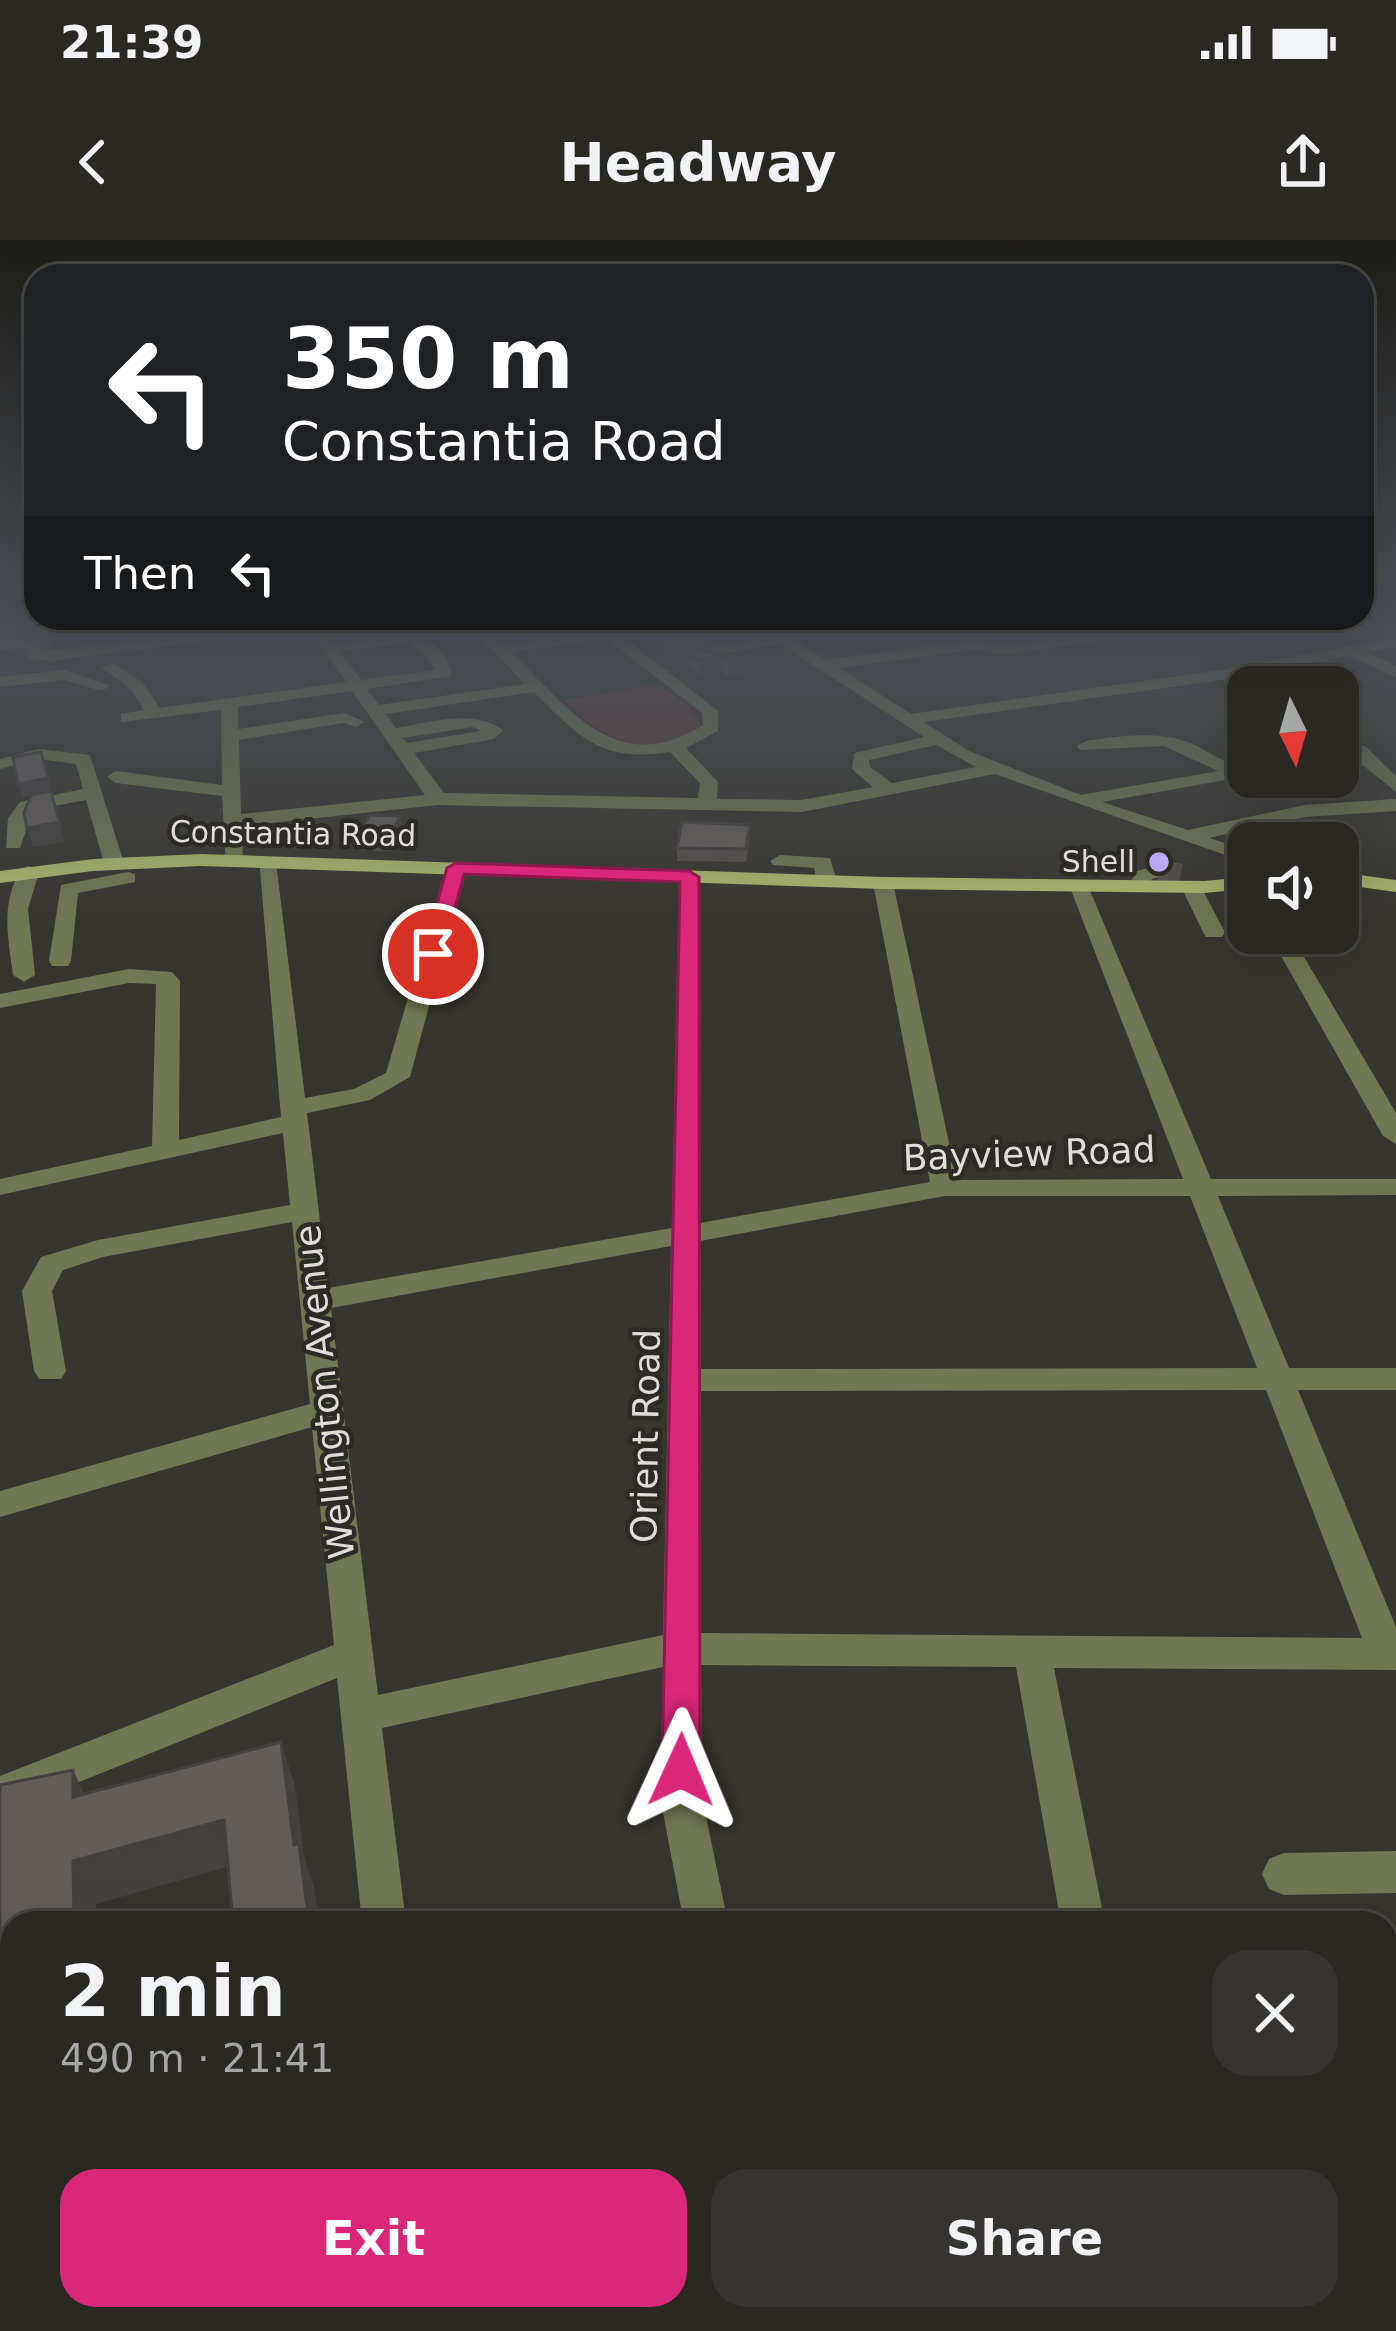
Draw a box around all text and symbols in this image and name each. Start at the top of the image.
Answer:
text: 21:39 [60,16,203,69]
icon: back [60,129,126,195]
icon: share [1270,129,1336,195]
text: Headway [560,131,836,194]
text: 350 m [282,310,574,408]
icon: left [84,312,240,468]
text: Constantia Road [282,410,726,473]
icon: left [220,540,286,606]
text: Then [84,547,196,600]
north arrow [1227,666,1359,798]
map controls [1227,666,1359,954]
street label: Constantia Road [170,814,416,853]
button: sound [1227,822,1359,954]
place label: Shell [1062,844,1135,879]
marker: Shell [1146,849,1172,875]
pin [382,903,484,1005]
icon: arrive [400,921,466,987]
street label: Bayview Road [902,1129,1156,1178]
street label: Wellington Avenue [287,1223,362,1561]
street label: Orient Road [623,1329,668,1543]
position arrow [618,1707,744,1833]
text: 2 min [60,1949,286,2033]
button: close [1212,1950,1338,2076]
text: 490 m · 21:41 [60,2036,334,2081]
button: Exit [60,2169,687,2307]
button: Share [711,2169,1338,2307]

